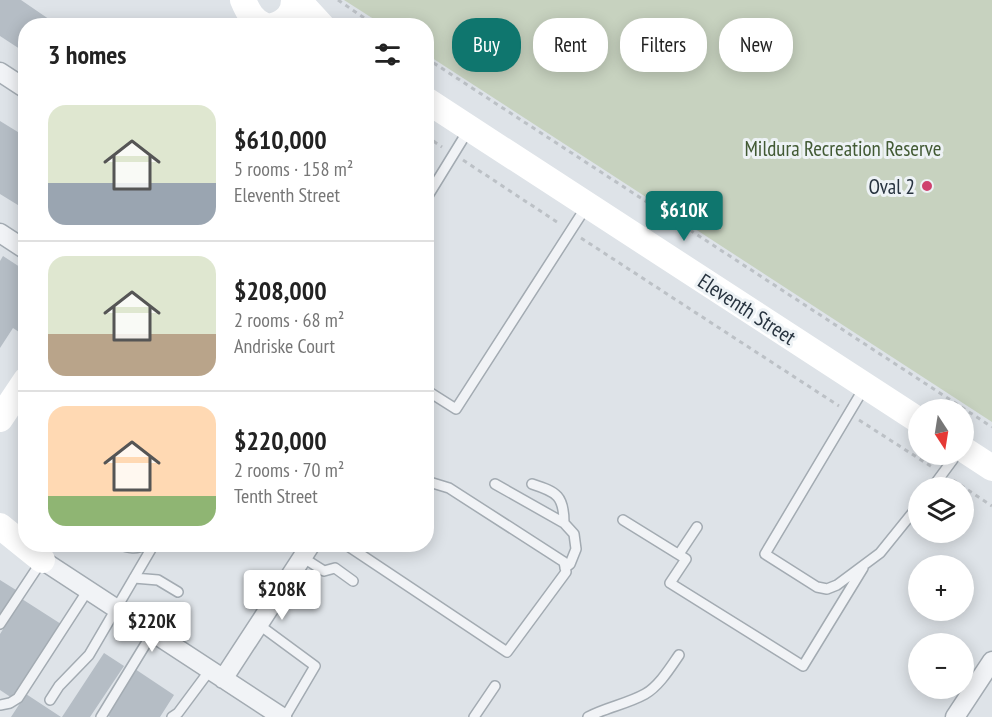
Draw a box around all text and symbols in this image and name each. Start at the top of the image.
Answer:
chip: Buy [452,18,521,72]
chip: Rent [533,18,608,72]
chip: Filters [620,18,707,72]
chip: New [719,18,793,72]
text: 3 homes [48,38,126,71]
icon: filters [371,38,404,71]
text: $610,000 [234,123,327,156]
icon: home [96,129,168,201]
park label: Mildura Recreation Reserve [744,135,942,162]
text: 5 rooms · 158 m² [234,156,353,182]
place label: Oval 2 [868,173,915,200]
marker: Oval 2 [920,179,934,193]
text: Eleventh Street [234,182,340,208]
pin: $610K [642,191,726,242]
text: $610K [660,197,708,223]
street label: Eleventh Street [693,267,801,351]
text: $208,000 [234,274,327,307]
icon: home [96,280,168,352]
text: 2 rooms · 68 m² [234,307,344,333]
text: Andriske Court [234,333,335,359]
north arrow [908,399,974,465]
map controls [908,399,974,699]
text: $220,000 [234,424,327,457]
icon: home [96,430,168,502]
text: 2 rooms · 70 m² [234,457,344,483]
button: layers [908,477,974,543]
text: Tenth Street [234,483,318,509]
button: + [908,555,974,621]
pin: $208K [240,570,324,621]
text: $208K [258,576,306,602]
pin: $220K [110,602,194,653]
text: $220K [128,608,176,634]
button: − [908,633,974,699]

